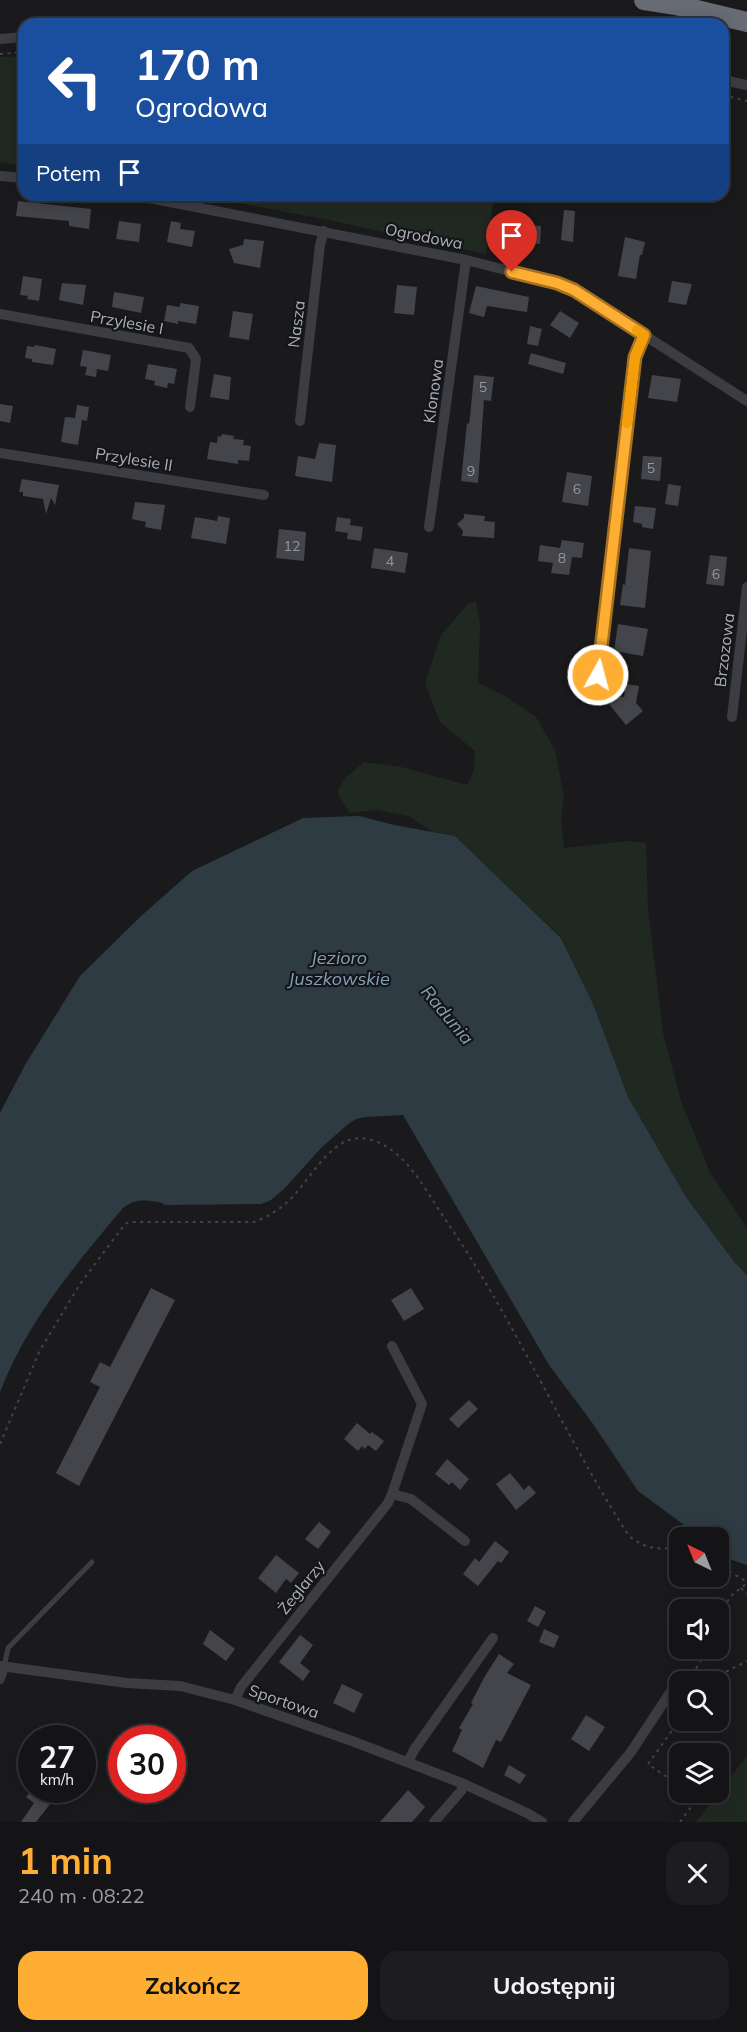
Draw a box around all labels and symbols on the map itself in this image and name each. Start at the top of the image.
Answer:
pin [486,210,537,272]
street label: Ogrodowa [383,219,465,253]
street label: Nasza [283,299,309,349]
street label: Przylesie I [89,306,165,338]
street label: Klonowa [419,358,447,424]
house number: 5 [479,378,487,396]
street label: Przylesie II [94,443,174,475]
house number: 5 [647,459,655,477]
house number: 9 [467,462,475,480]
house number: 6 [573,480,581,498]
house number: 12 [284,537,300,555]
house number: 8 [558,549,566,567]
house number: 4 [386,552,395,570]
house number: 6 [712,565,720,583]
street label: Brzozowa [710,612,738,688]
position arrow [566,643,630,707]
water label: Jezioro Juszkowskie [286,946,390,990]
water label: Radunia [416,980,479,1049]
north arrow [669,1527,729,1587]
street label: Żeglarzy [273,1556,329,1618]
street label: Sportowa [246,1680,322,1722]
speed limit sign: 30 [108,1725,186,1803]

